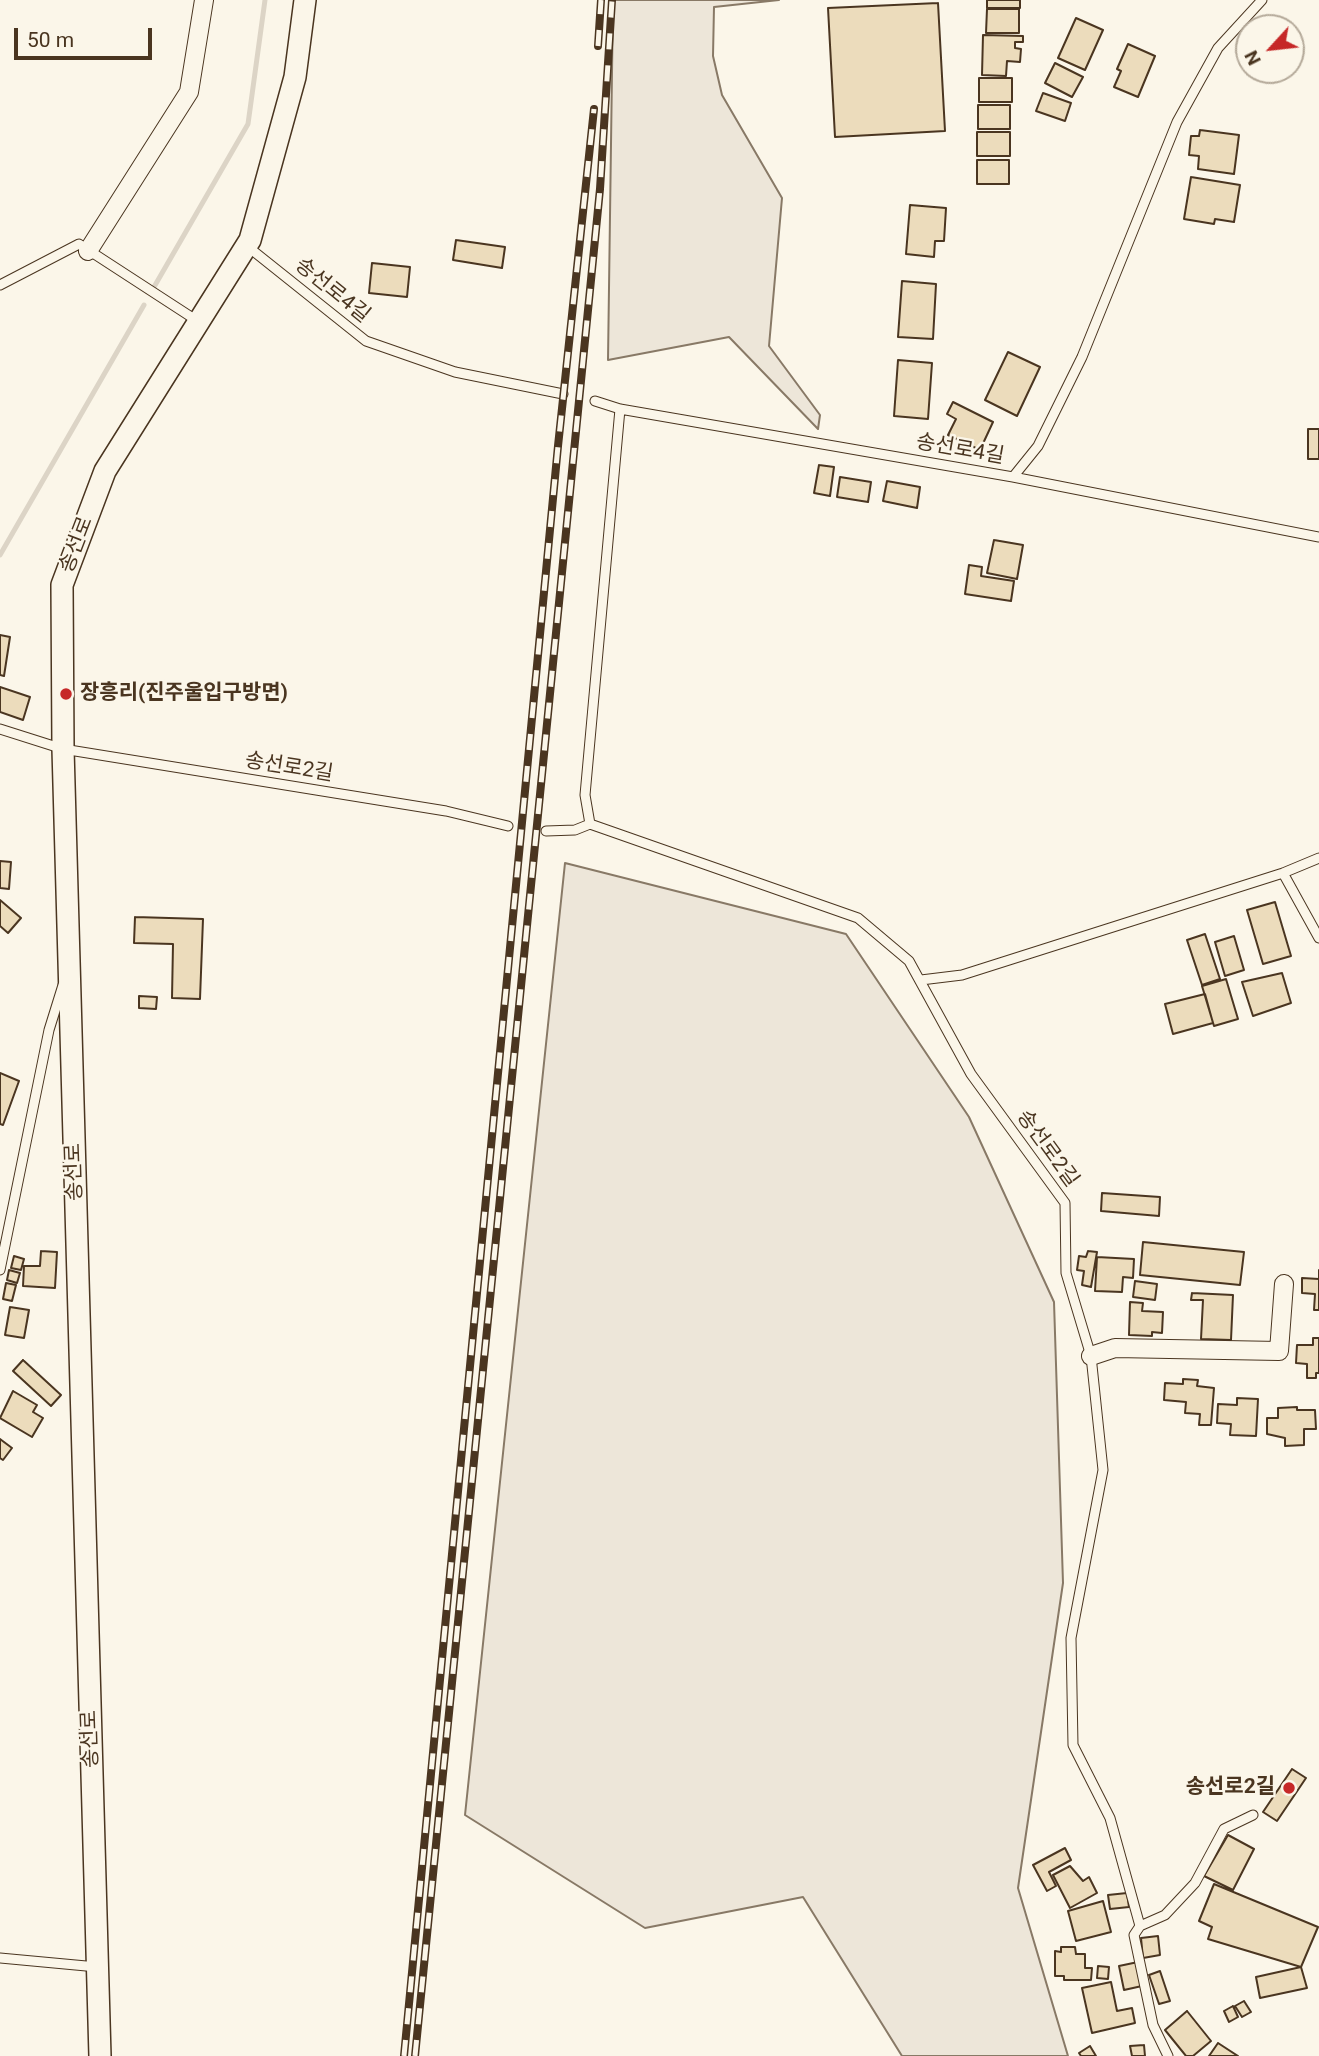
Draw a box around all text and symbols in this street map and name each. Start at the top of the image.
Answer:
scale bar [18,14,156,58]
north arrow [1235,14,1305,84]
text: 50 m [27,28,74,52]
text: N [1239,47,1266,69]
street label: 송선로4길 [289,253,375,329]
street label: 송선로4길 [914,430,1006,470]
street label: 송선로 [55,513,99,577]
place label: 장흥리(진주울입구방면) [80,681,288,707]
marker: 장흥리(진주울입구방면) [58,686,74,702]
street label: 송선로2길 [243,749,335,787]
street label: 송선로2길 [1011,1106,1083,1192]
street label: 송선로 [61,1143,89,1201]
street label: 송선로 [77,1710,105,1768]
place label: 송선로2길 [1186,1775,1275,1801]
marker: 송선로2길 [1281,1780,1297,1796]

